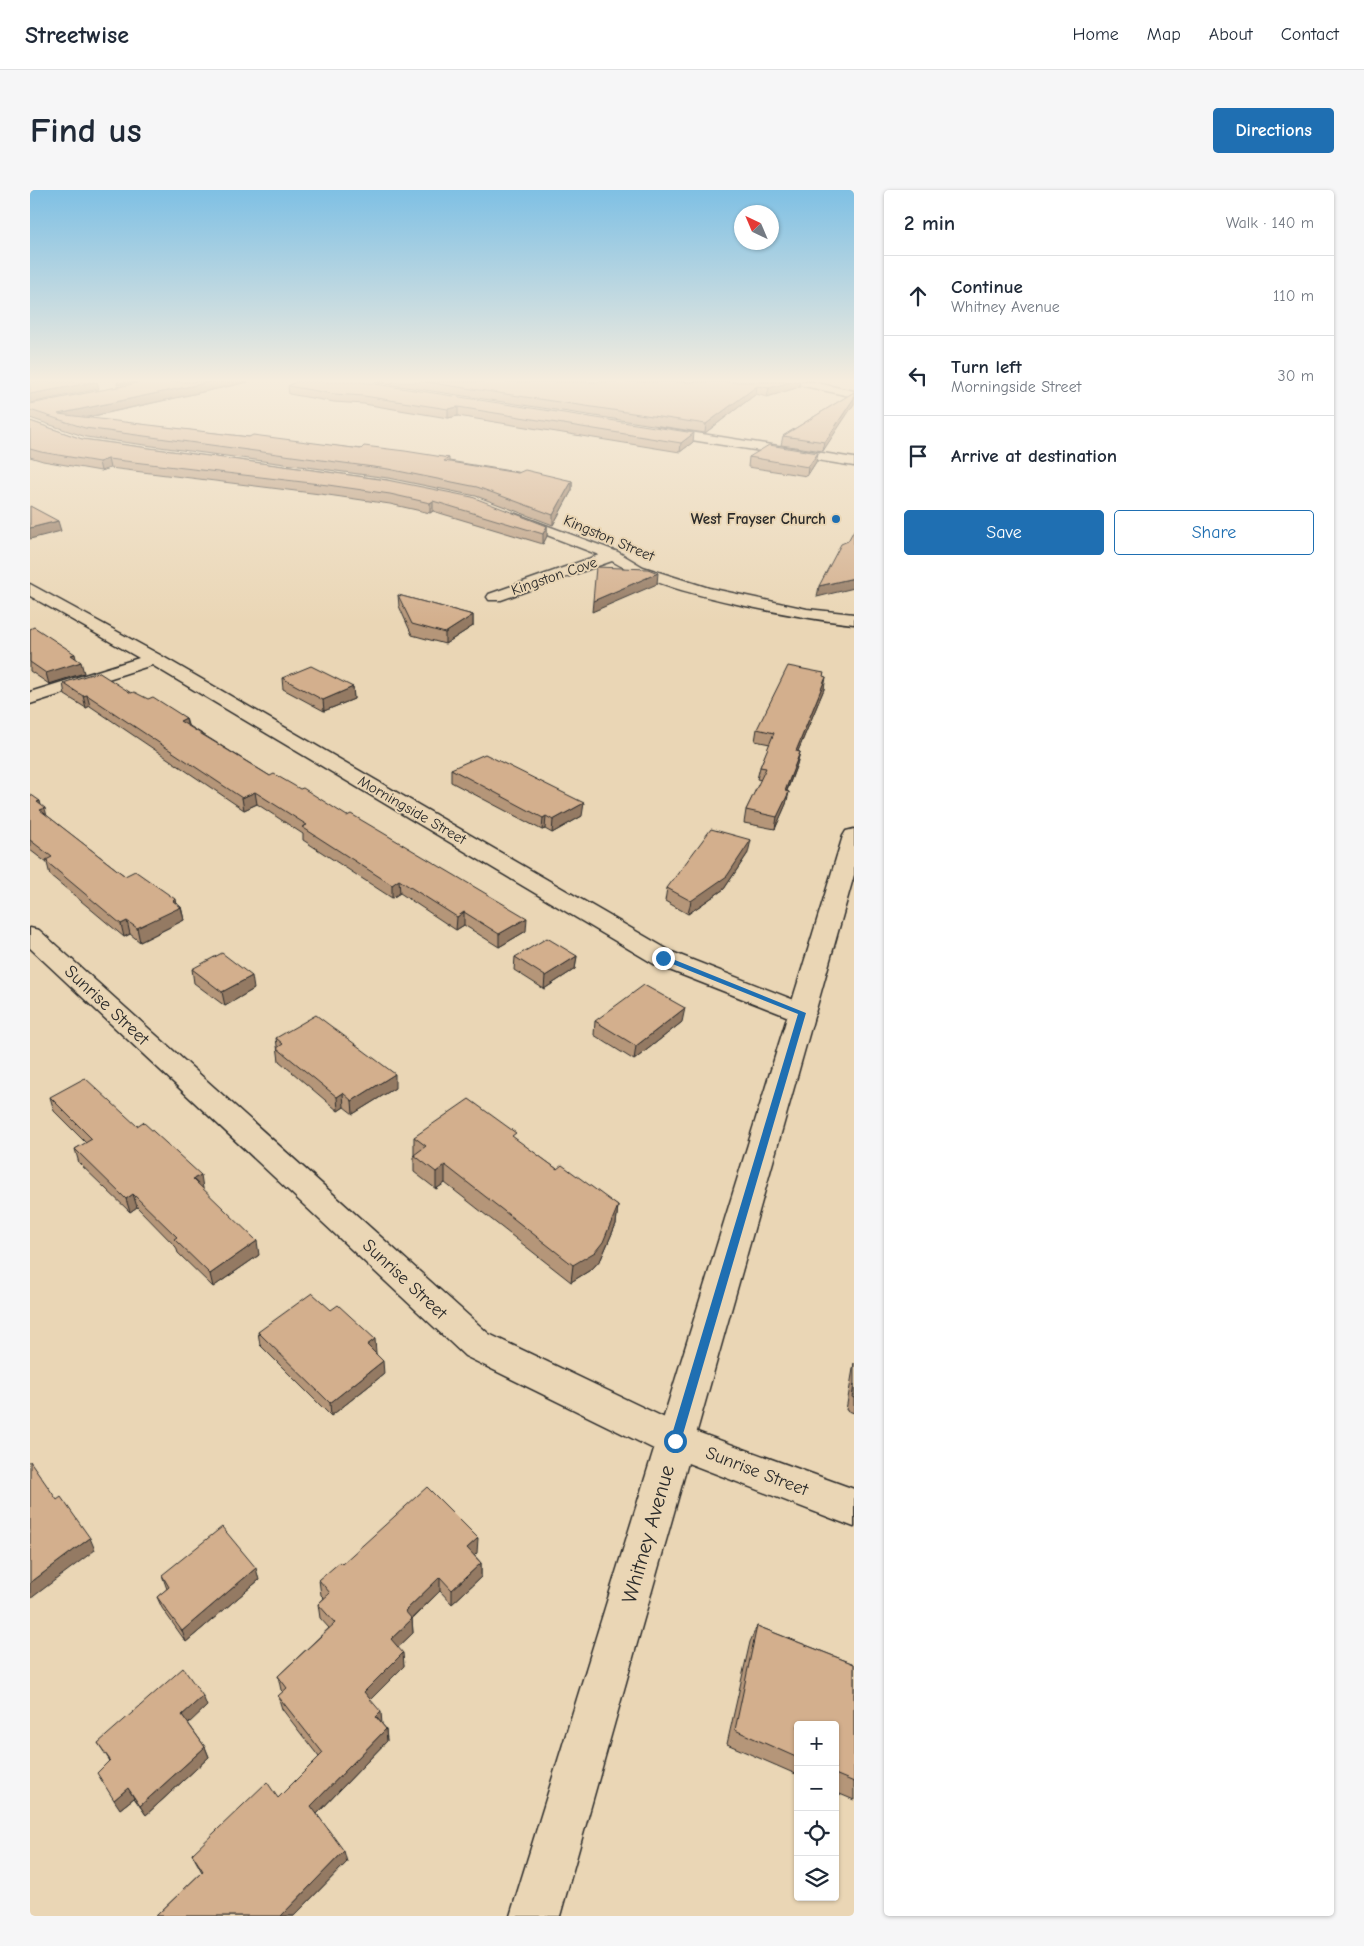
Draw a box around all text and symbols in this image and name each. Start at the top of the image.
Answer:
text: Streetwise [25,21,129,49]
text: Home [1072,24,1119,45]
text: Map [1147,24,1181,45]
text: About [1209,24,1253,45]
text: Contact [1281,24,1339,45]
button: Directions [1213,108,1334,153]
text: Find us [30,110,142,151]
north arrow [734,205,779,250]
text: 2 min [904,211,955,235]
text: Walk · 140 m [1226,214,1314,232]
text: Continue [951,276,1023,298]
icon: ahead [904,282,932,310]
text: 110 m [1273,287,1314,305]
text: Whitney Avenue [951,298,1060,316]
text: Turn left [951,356,1022,378]
icon: left [904,362,932,390]
text: 30 m [1278,367,1314,385]
text: Morningside Street [951,378,1081,396]
icon: arrive [904,442,932,470]
text: Arrive at destination [951,445,1117,467]
place label: West Frayser Church [691,510,826,528]
button: Save [904,510,1104,555]
button: Share [1114,510,1314,555]
street label: Kingston Street [561,511,658,566]
marker: West Frayser Church [830,513,842,525]
street label: Kingston Cove [509,553,600,599]
street label: Morningside Street [355,772,470,849]
route end [652,947,675,970]
street label: Sunrise Street [60,961,154,1050]
street label: Sunrise Street [358,1235,452,1324]
route start [664,1430,687,1453]
street label: Sunrise Street [703,1442,812,1501]
street label: Whitney Avenue [617,1462,679,1606]
map controls [794,1721,839,1901]
button: + [794,1721,839,1766]
button: − [794,1766,839,1811]
button: locate [794,1811,839,1856]
button: layers [794,1856,839,1901]

